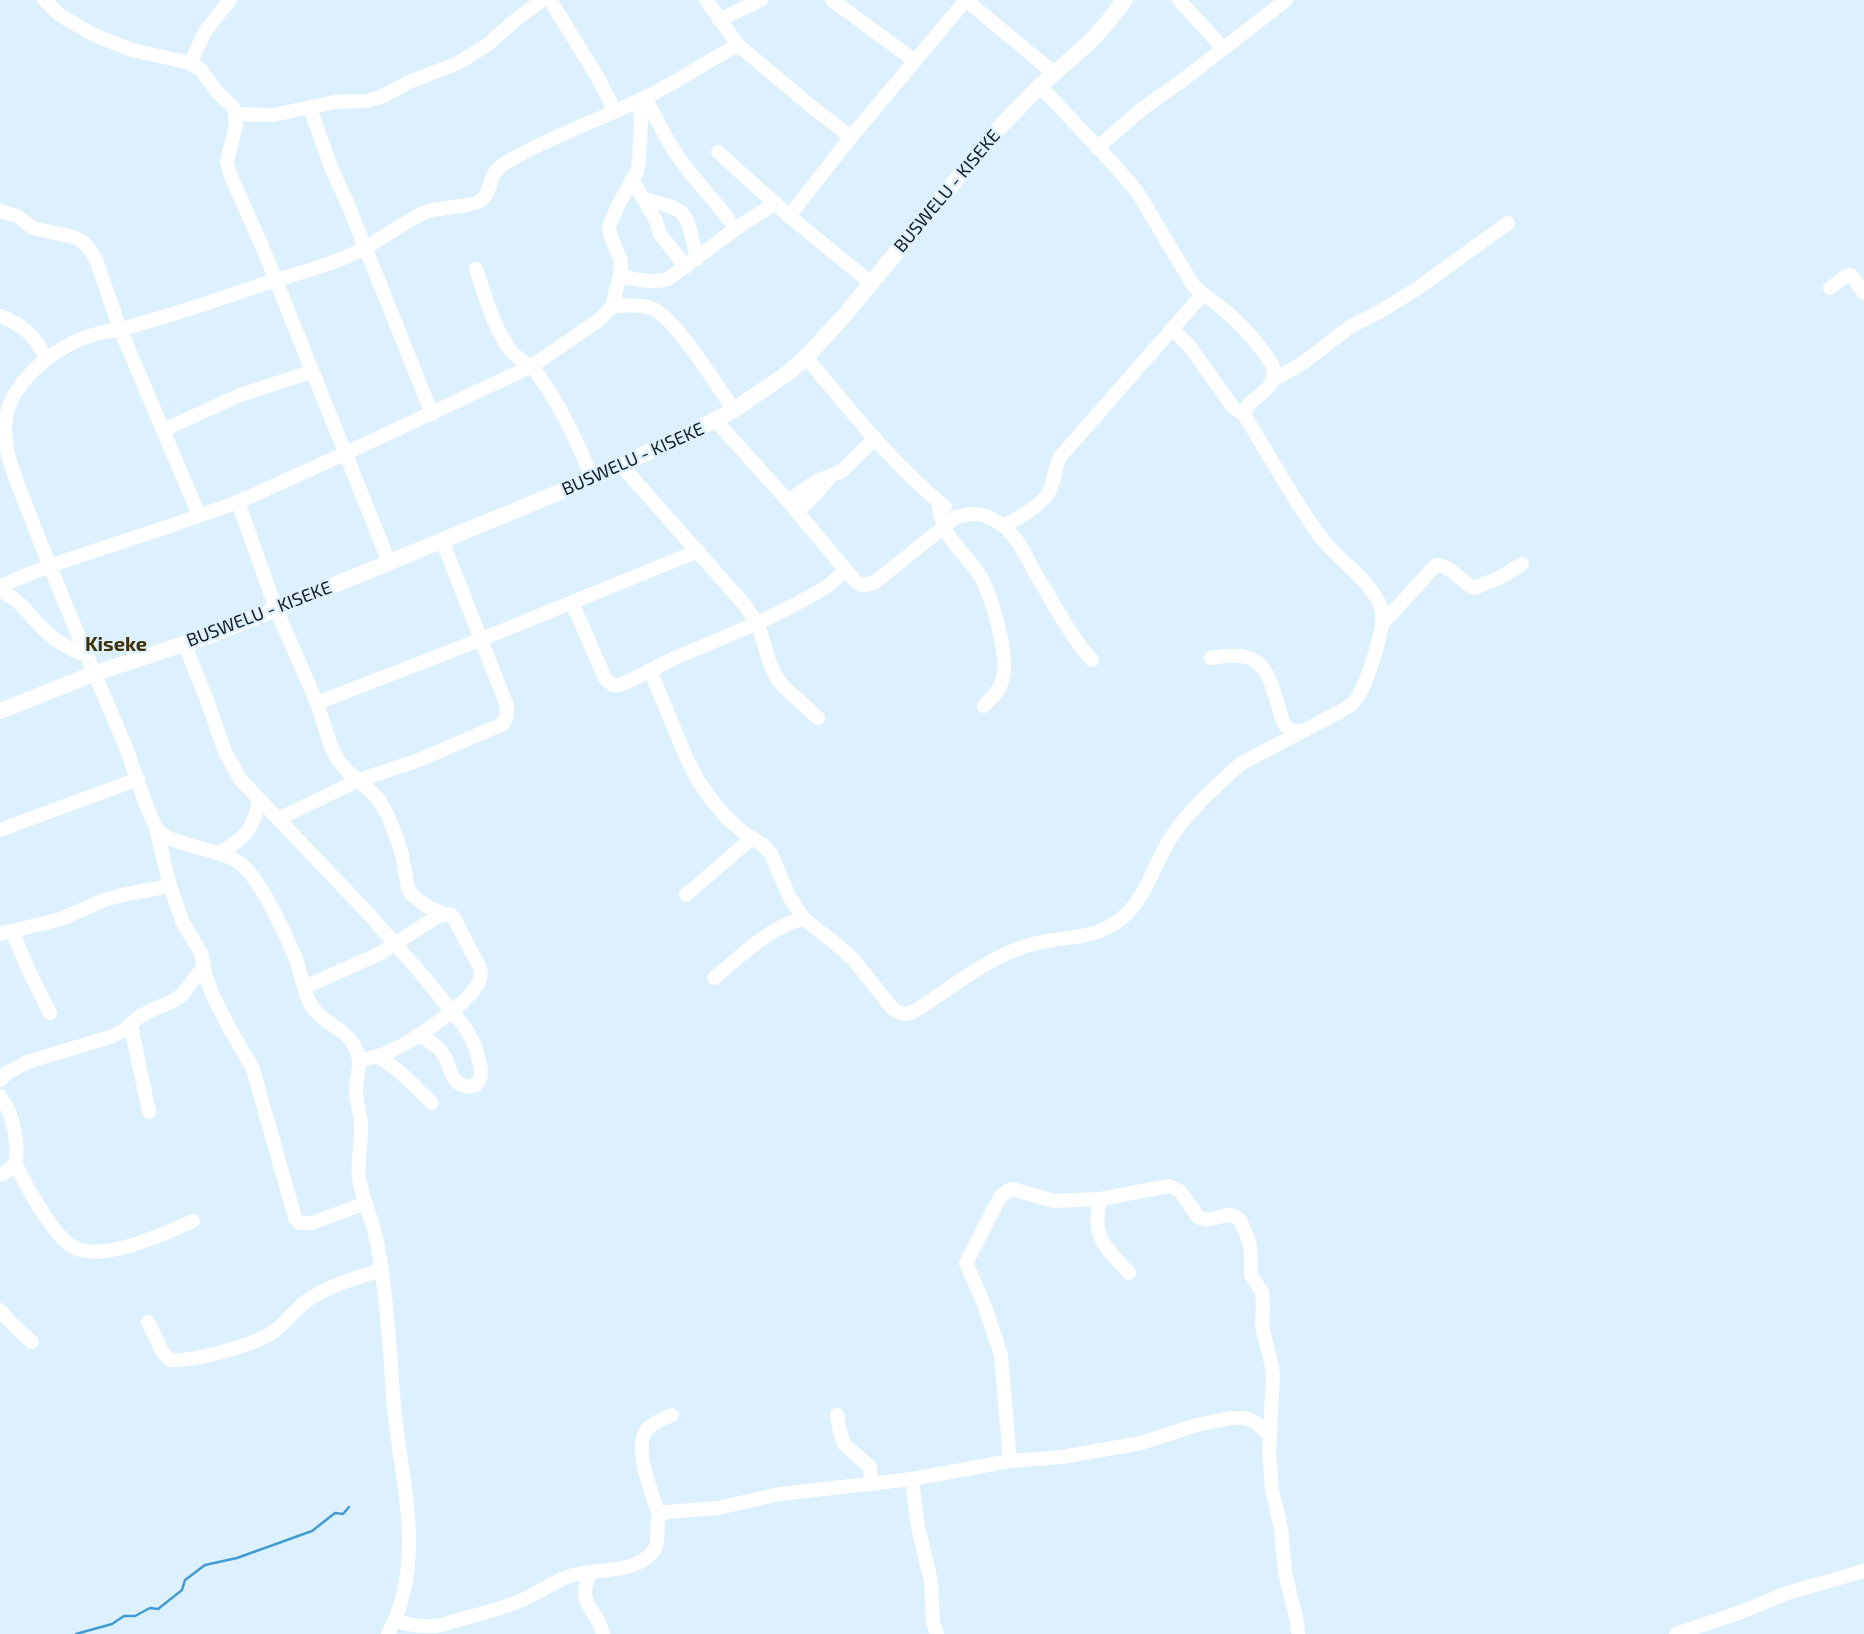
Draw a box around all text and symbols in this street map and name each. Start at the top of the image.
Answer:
street label: BUSWELU - KISEKE [888,124,1004,256]
street label: BUSWELU - KISEKE [558,417,707,499]
street label: BUSWELU - KISEKE [183,575,334,651]
district label: Kiseke [85,631,147,655]

